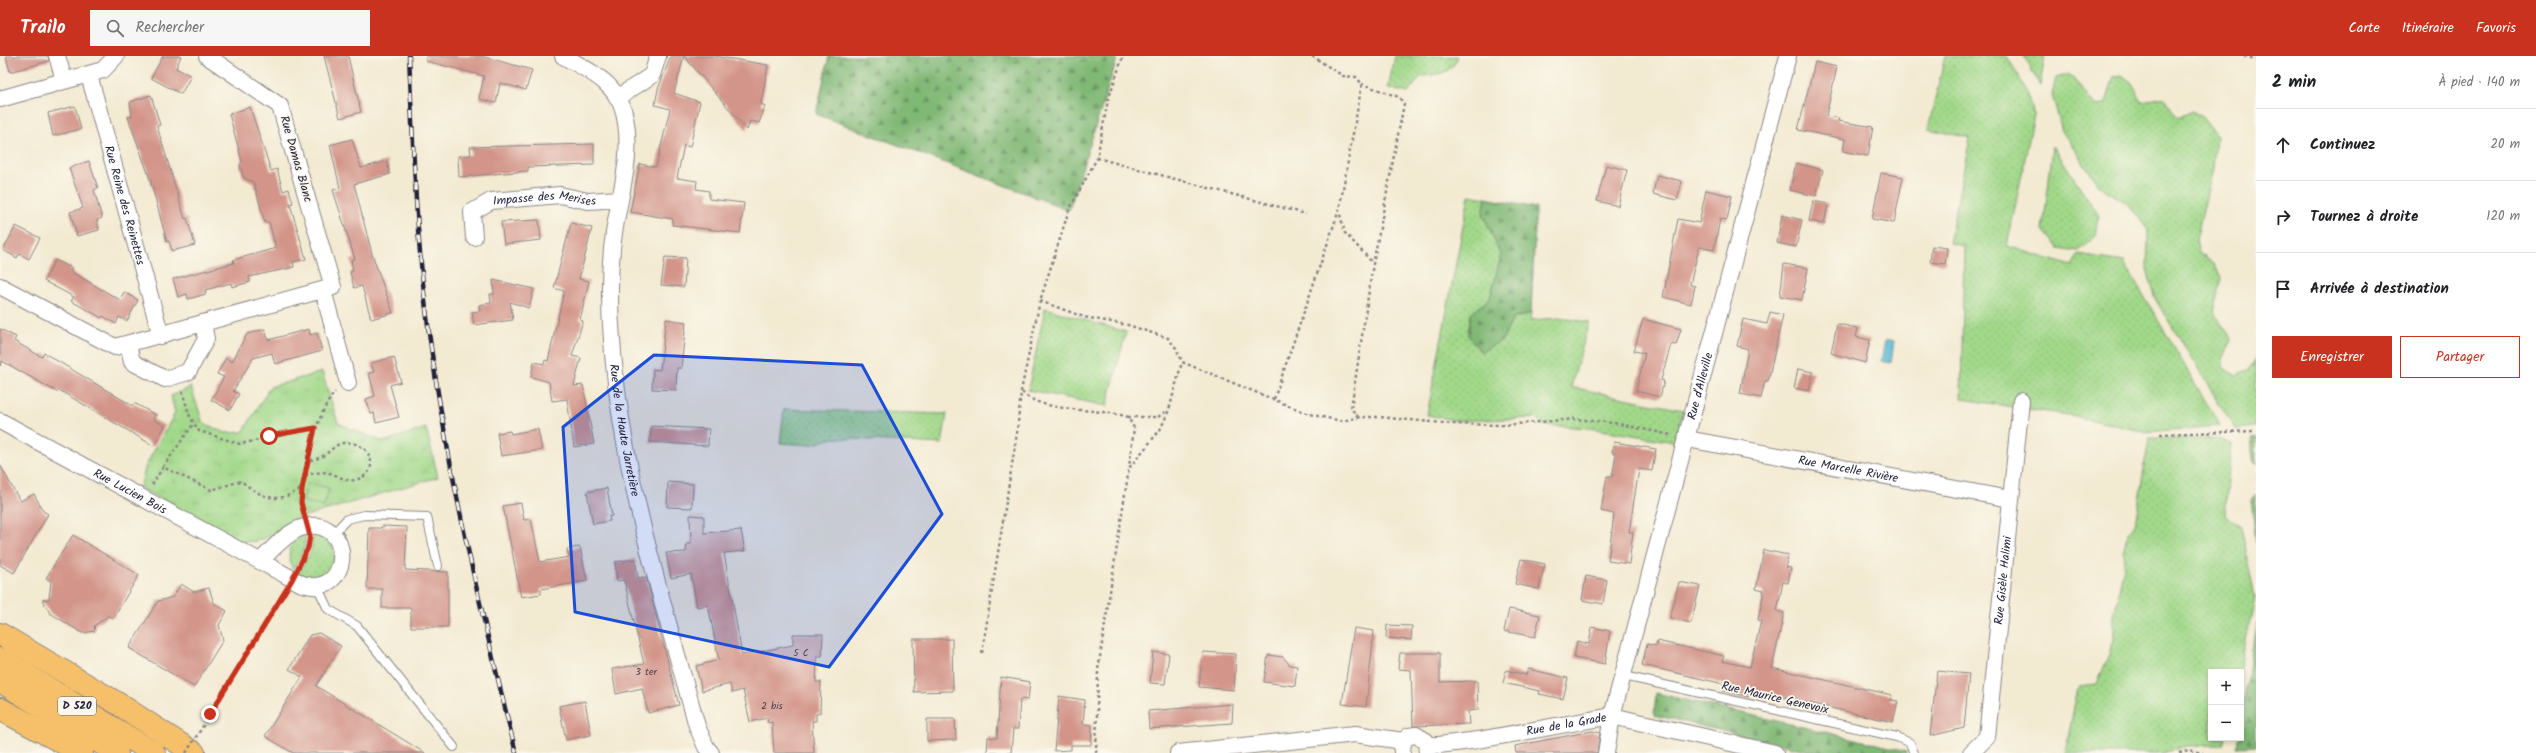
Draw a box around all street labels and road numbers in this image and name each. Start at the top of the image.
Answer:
street label: Rue Damas Blanc [275,113,317,205]
street label: Rue Reine des Reinettes [99,143,150,267]
street label: Impasse des Merises [492,186,597,211]
street label: Rue d'Alleville [1682,350,1718,422]
street label: Rue de la Haute Jarretière [605,363,645,499]
street label: Rue Marcelle Rivière [1797,450,1900,488]
street label: Rue Lucien Bois [90,464,171,519]
street label: Rue Gisèle Halimi [1989,534,2017,626]
street label: Rue Maurice Genevoix [1720,676,1831,720]
road number: D 520 [58,697,96,715]
street label: Rue de la Grade [1525,708,1608,741]

